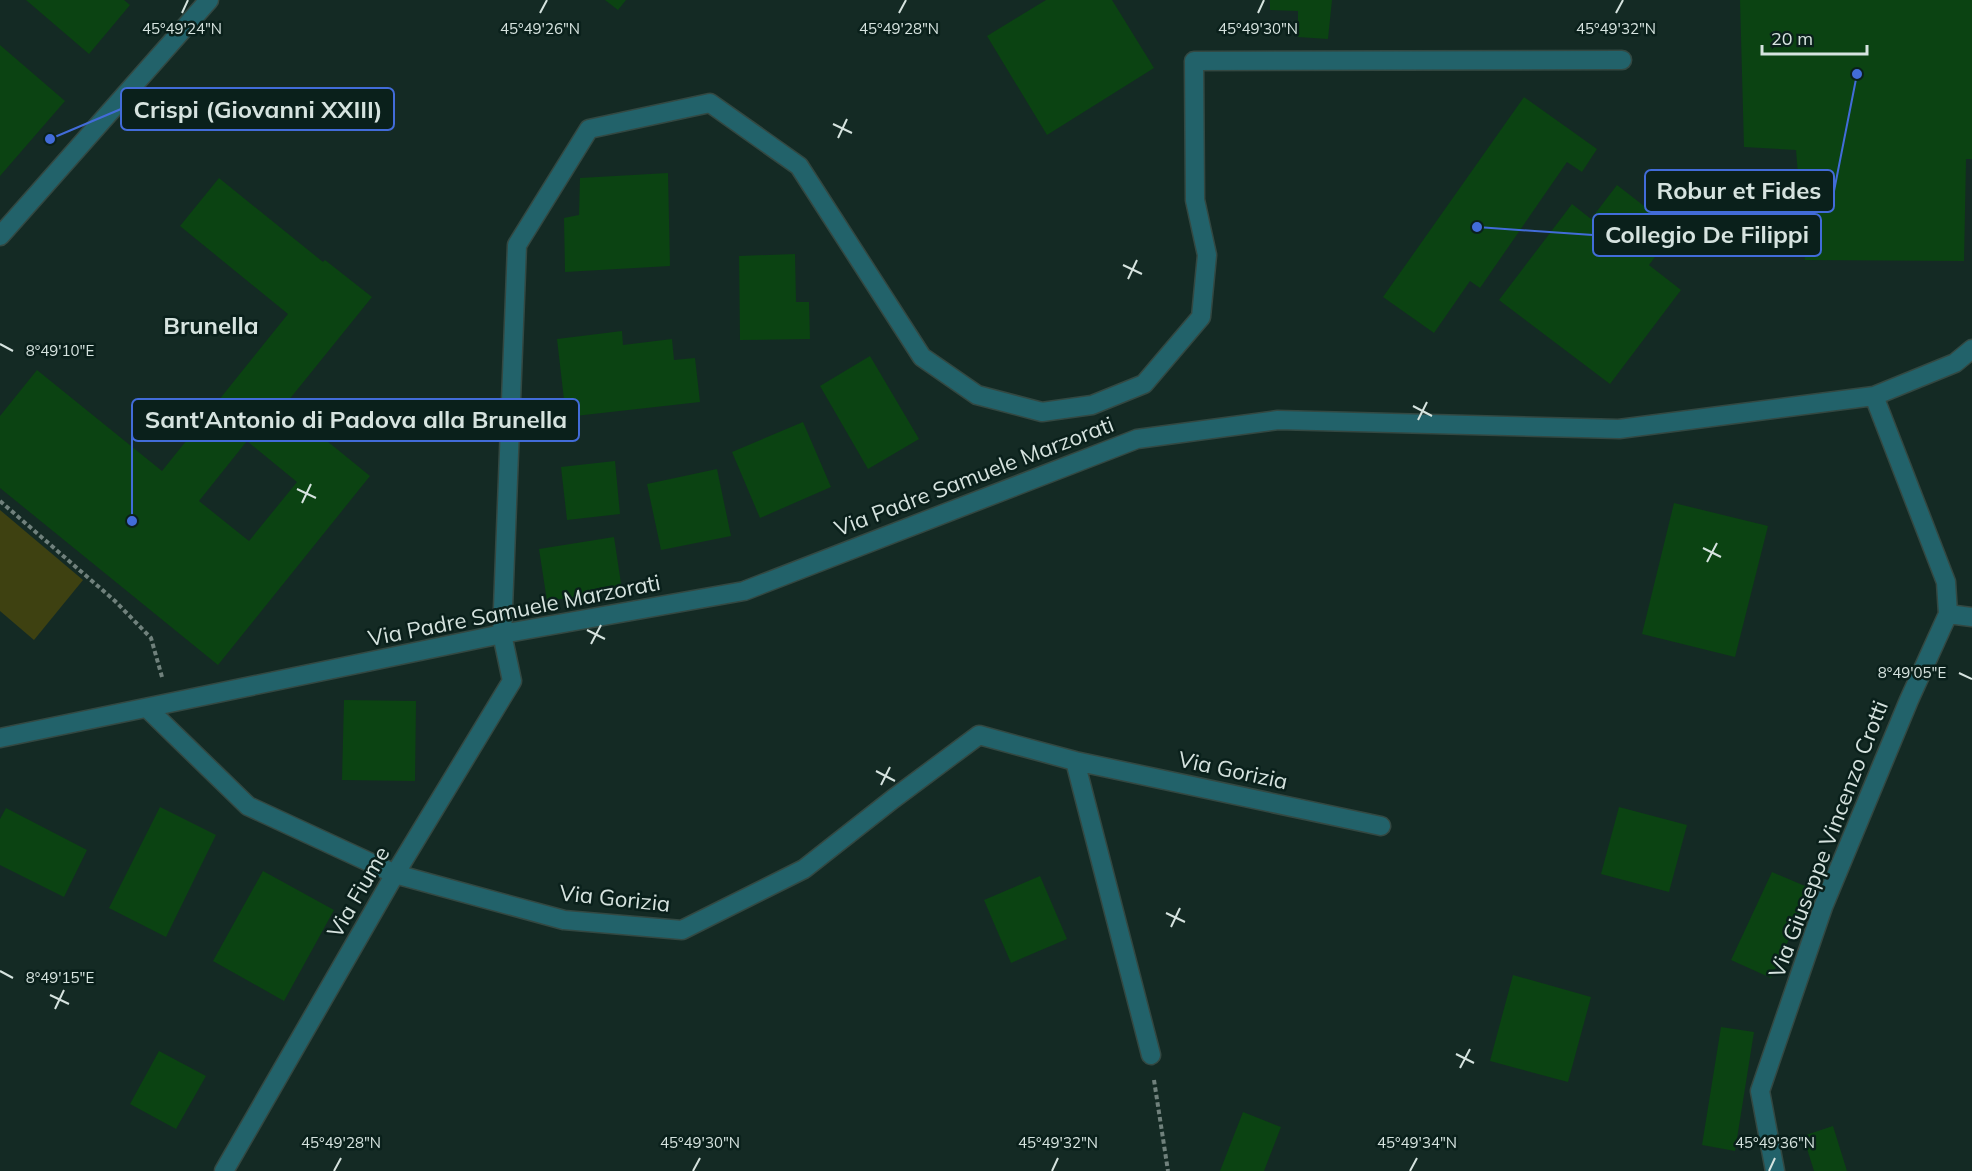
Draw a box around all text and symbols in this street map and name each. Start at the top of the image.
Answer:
scale bar [1762,18,1867,56]
text: 45°49'24"N [142,19,222,38]
text: 45°49'26"N [500,19,580,38]
text: 45°49'28"N [859,19,939,38]
text: 45°49'30"N [1218,19,1298,38]
text: 45°49'32"N [1576,19,1656,38]
text: 20 m [1771,27,1813,50]
callout: Crispi (Giovanni XXIII) [121,88,394,130]
text: Crispi (Giovanni XXIII) [134,94,382,124]
callout: Robur et Fides [1645,170,1834,212]
text: Robur et Fides [1657,175,1821,205]
callout: Collegio De Filippi [1593,214,1821,256]
text: Collegio De Filippi [1605,219,1809,249]
district label: Brunella [163,310,259,340]
text: 8°49'10"E [26,341,94,360]
callout: Sant'Antonio di Padova alla Brunella [132,399,579,441]
text: Sant'Antonio di Padova alla Brunella [145,404,567,434]
street label: Via Padre Samuele Marzorati [830,410,1118,542]
street label: Via Padre Samuele Marzorati [366,568,662,652]
text: 8°49'05"E [1878,663,1946,682]
street label: Via Giuseppe Vincenzo Crotti [1762,696,1894,982]
street label: Via Gorizia [1176,745,1290,795]
street label: Via Fiume [321,841,395,943]
street label: Via Gorizia [558,878,672,918]
text: 8°49'15"E [26,968,94,987]
text: 45°49'28"N [301,1133,381,1152]
text: 45°49'30"N [660,1133,740,1152]
text: 45°49'32"N [1018,1133,1098,1152]
text: 45°49'34"N [1377,1133,1457,1152]
text: 45°49'36"N [1735,1133,1815,1152]

